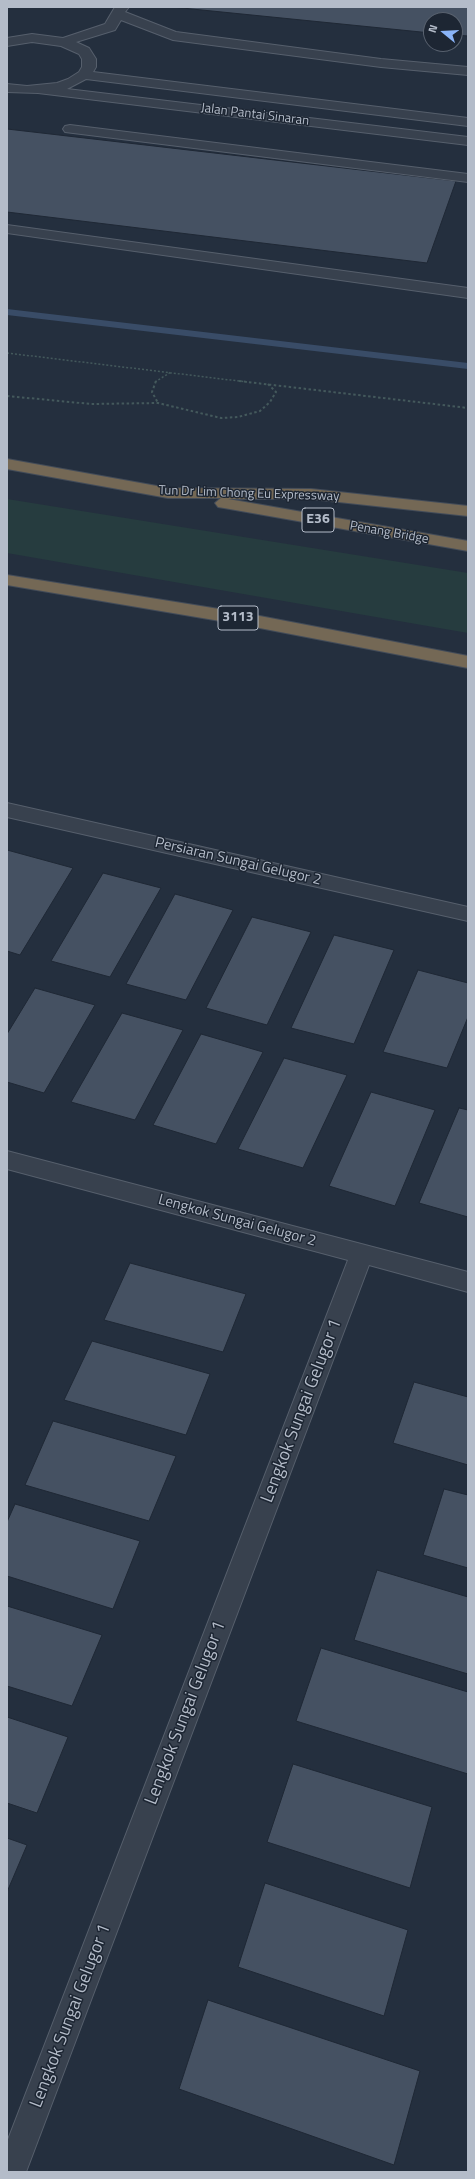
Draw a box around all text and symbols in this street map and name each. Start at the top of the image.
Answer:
north arrow [423,12,463,52]
text: N [424,23,441,35]
street label: Jalan Pantai Sinaran [200,101,310,129]
street label: Tun Dr Lim Chong Eu Expressway [158,483,340,505]
road number: E36 [302,508,334,532]
street label: Penang Bridge [348,518,430,548]
road number: 3113 [218,606,258,630]
street label: Persiaran Sungai Gelugor 2 [153,834,323,890]
street label: Lengkok Sungai Gelugor 2 [156,1191,318,1251]
street label: Lengkok Sungai Gelugor 1 [257,1316,347,1506]
street label: Lengkok Sungai Gelugor 1 [141,1618,231,1808]
street label: Lengkok Sungai Gelugor 1 [26,1921,116,2111]

